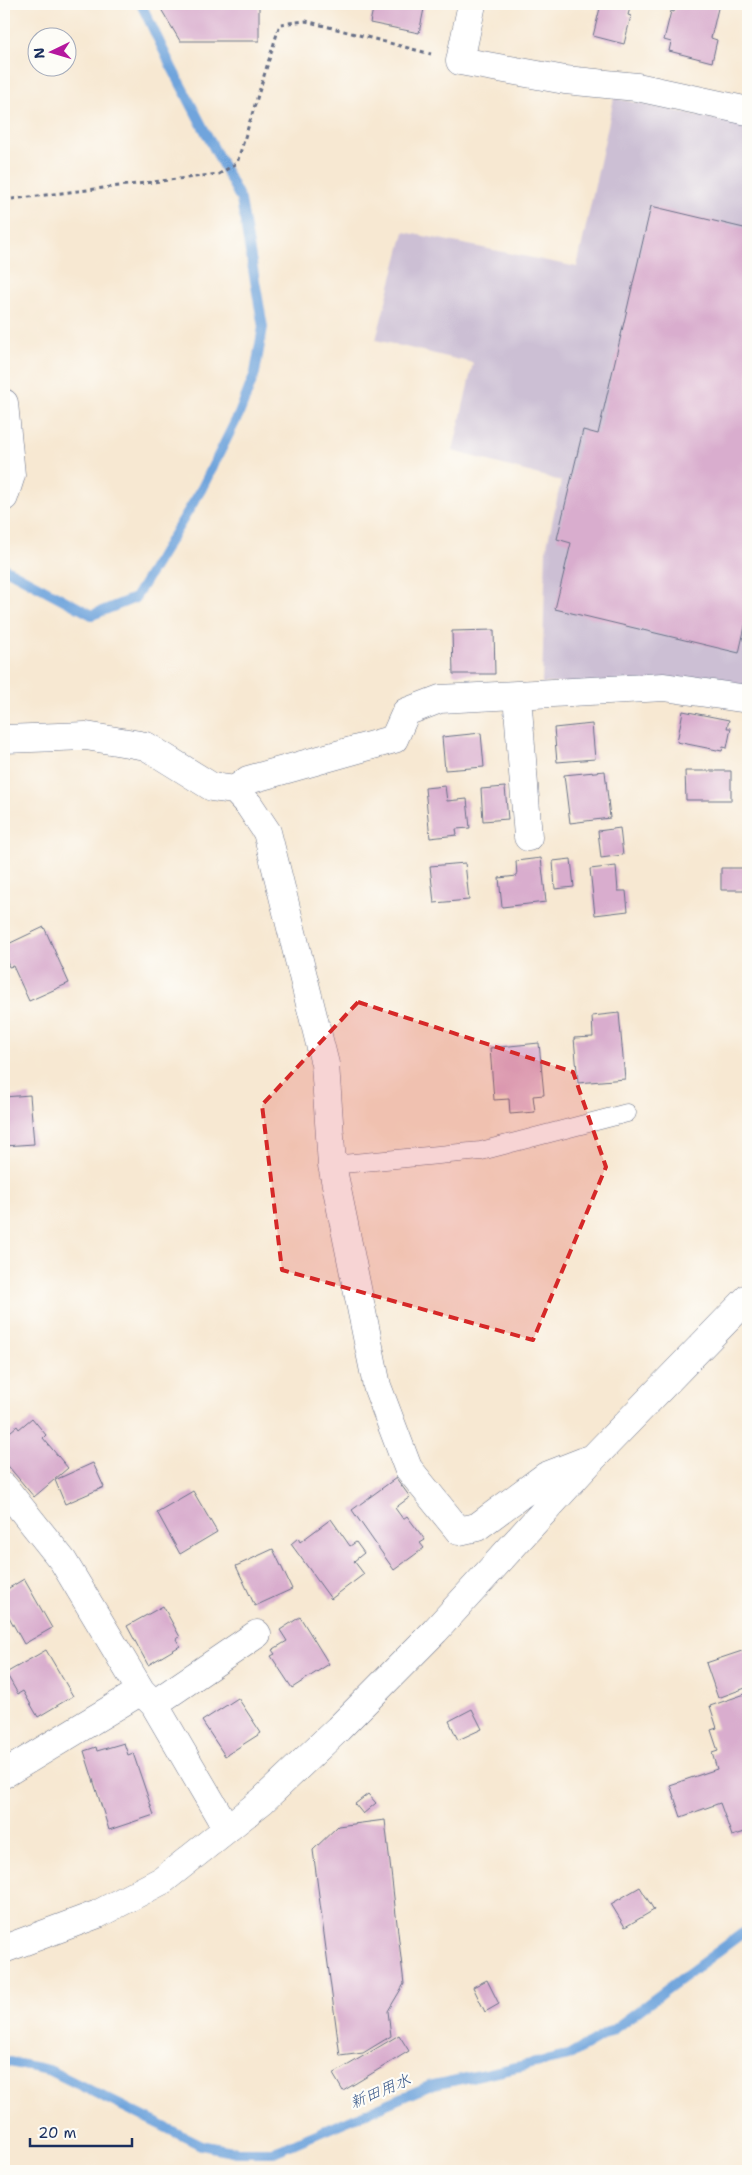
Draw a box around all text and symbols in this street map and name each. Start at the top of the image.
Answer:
north arrow [28,28,78,78]
text: N [30,47,48,59]
water label: 新田用水 [346,2069,414,2113]
scale bar [30,2115,132,2147]
text: 20 m [38,2123,77,2143]

